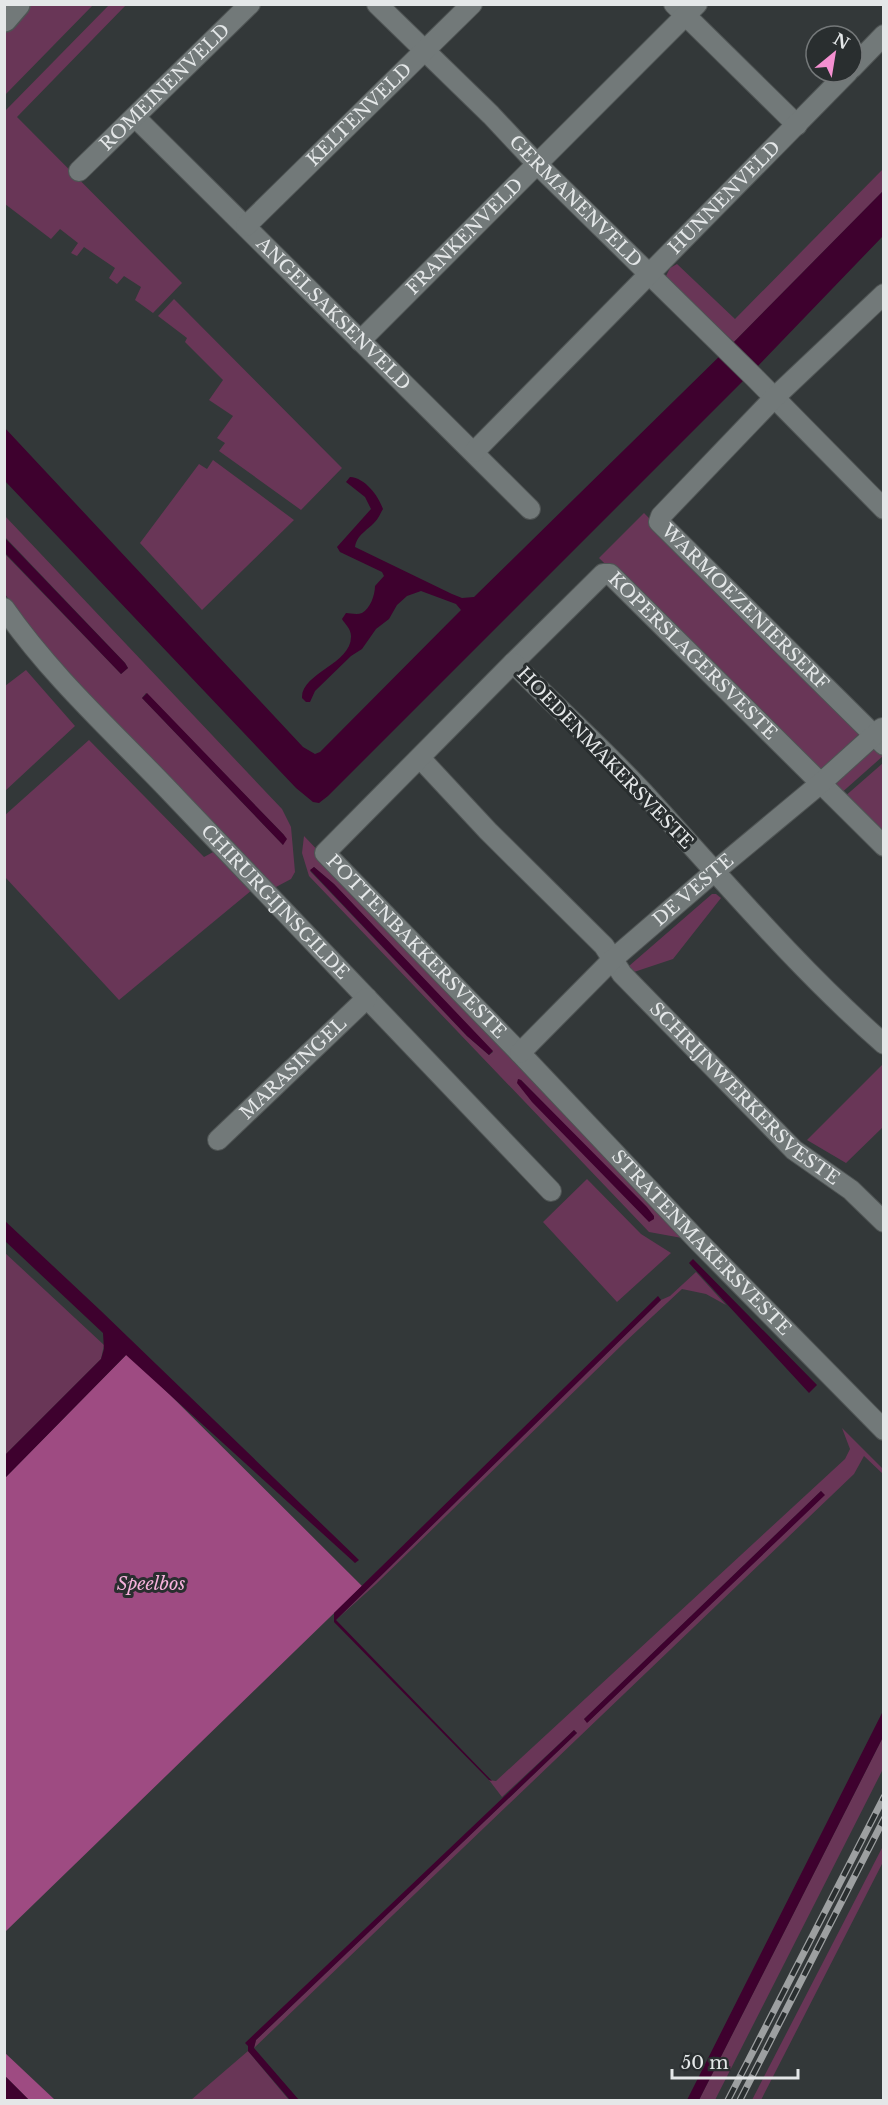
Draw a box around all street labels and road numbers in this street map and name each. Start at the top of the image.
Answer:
street label: ROMEINENVELD [95,19,234,155]
street label: KELTENVELD [302,58,416,171]
street label: GERMANENVELD [505,131,647,272]
street label: HUNNENVELD [664,136,785,259]
street label: FRANKENVELD [402,173,528,299]
street label: ANGELSAKSENVELD [251,232,415,395]
street label: WARMOEZENIERSERF [656,519,833,695]
street label: KOPERSLAGERSVESTE [604,568,781,744]
street label: HOEDENMAKERSVESTE [512,663,698,853]
street label: CHIRURGIJNSGILDE [196,820,354,984]
street label: DE VESTE [648,849,738,931]
street label: POTTENBAKKERSVESTE [322,850,511,1043]
street label: SCHRIJNWERKERSVESTE [645,998,844,1190]
street label: MARASINGEL [236,1012,351,1124]
street label: STRATENMAKERSVESTE [607,1145,796,1340]

